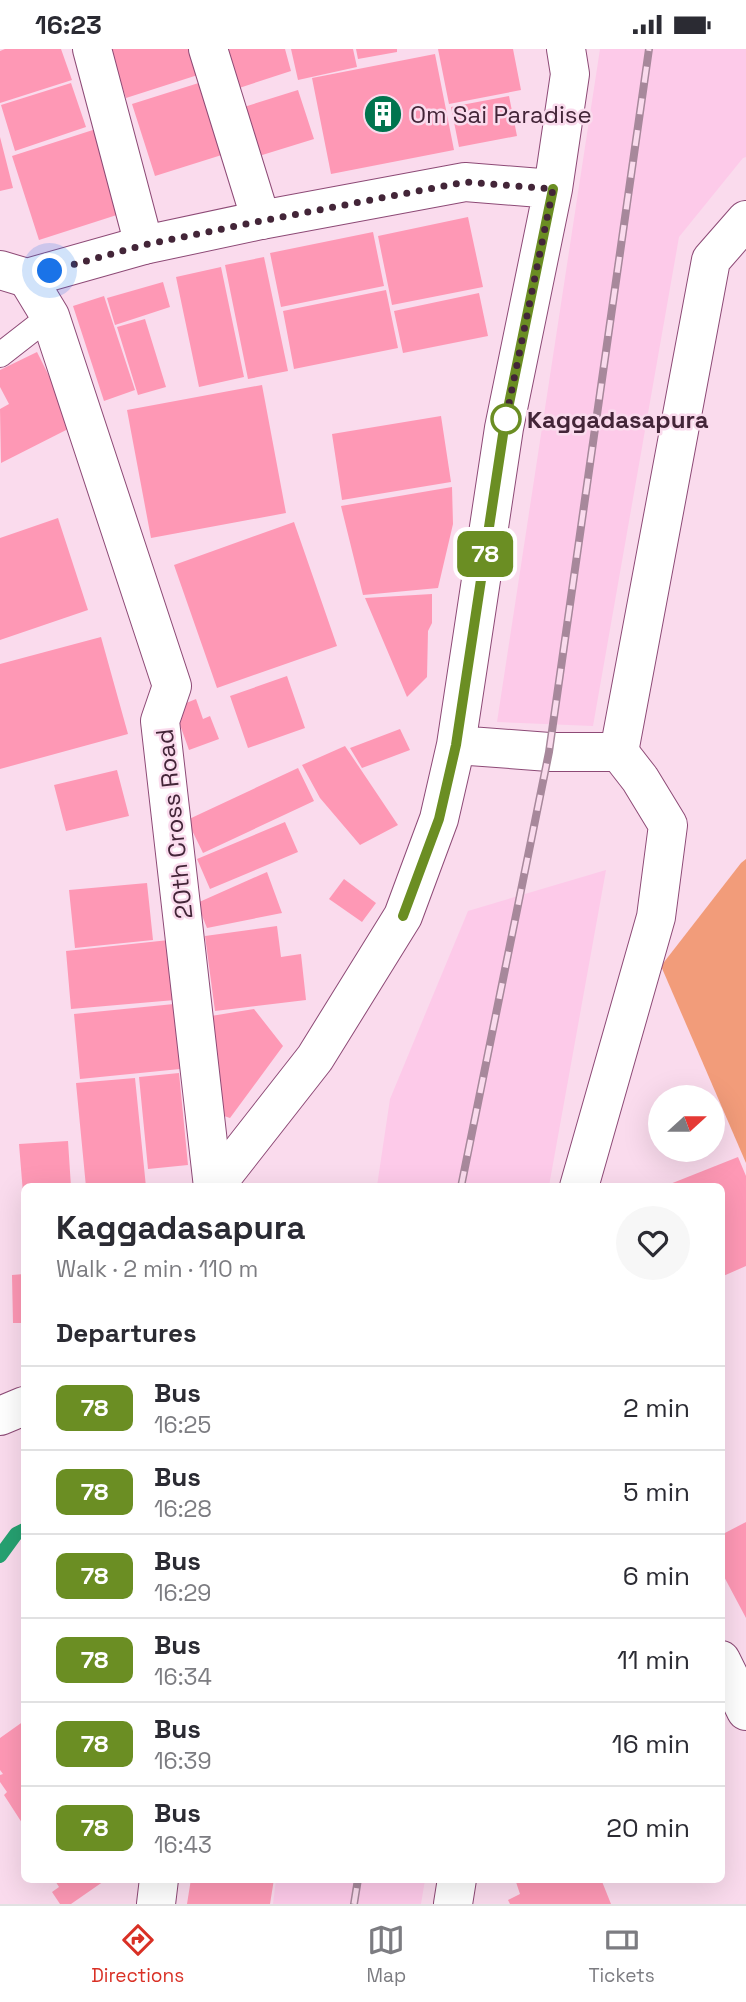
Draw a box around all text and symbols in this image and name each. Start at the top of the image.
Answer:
text: 16:23 [35,8,102,42]
building icon: Om Sai Paradise [362,93,404,135]
place label: Om Sai Paradise [410,99,592,130]
your location [32,253,67,288]
marker: Kaggadasapura [491,404,521,434]
place label: Kaggadasapura [527,404,709,435]
line badge: 78 [454,531,516,577]
text: 78 [471,538,499,569]
street label: 20th Cross Road [149,727,199,921]
north arrow [648,1085,724,1162]
map controls [648,1085,725,1162]
button: heart [616,1206,690,1280]
text: Kaggadasapura [56,1207,306,1249]
text: Walk · 2 min · 110 m [56,1254,258,1284]
text: Departures [56,1316,197,1350]
text: Bus [154,1376,201,1410]
text: 2 min [623,1391,690,1425]
text: 78 [81,1392,108,1423]
text: 16:25 [154,1410,211,1440]
text: Bus [154,1460,201,1494]
text: 5 min [623,1475,690,1509]
text: 78 [81,1476,108,1507]
text: 16:28 [154,1494,212,1524]
text: Bus [154,1544,201,1578]
text: 6 min [623,1559,690,1593]
text: 78 [81,1560,108,1591]
text: 16:29 [154,1578,211,1608]
text: Bus [154,1628,201,1662]
text: 11 min [617,1643,690,1677]
text: 78 [81,1644,108,1675]
text: 16:34 [154,1662,212,1692]
text: Bus [154,1712,201,1746]
text: 16 min [612,1727,690,1761]
text: 78 [81,1728,108,1759]
text: 16:39 [154,1746,211,1776]
text: Bus [154,1796,201,1830]
text: 20 min [606,1811,690,1845]
text: 78 [81,1812,108,1843]
text: 16:43 [154,1830,212,1860]
tab: Directions [91,1921,184,1988]
tab: Map [367,1921,406,1988]
tab: Tickets [588,1921,655,1988]

